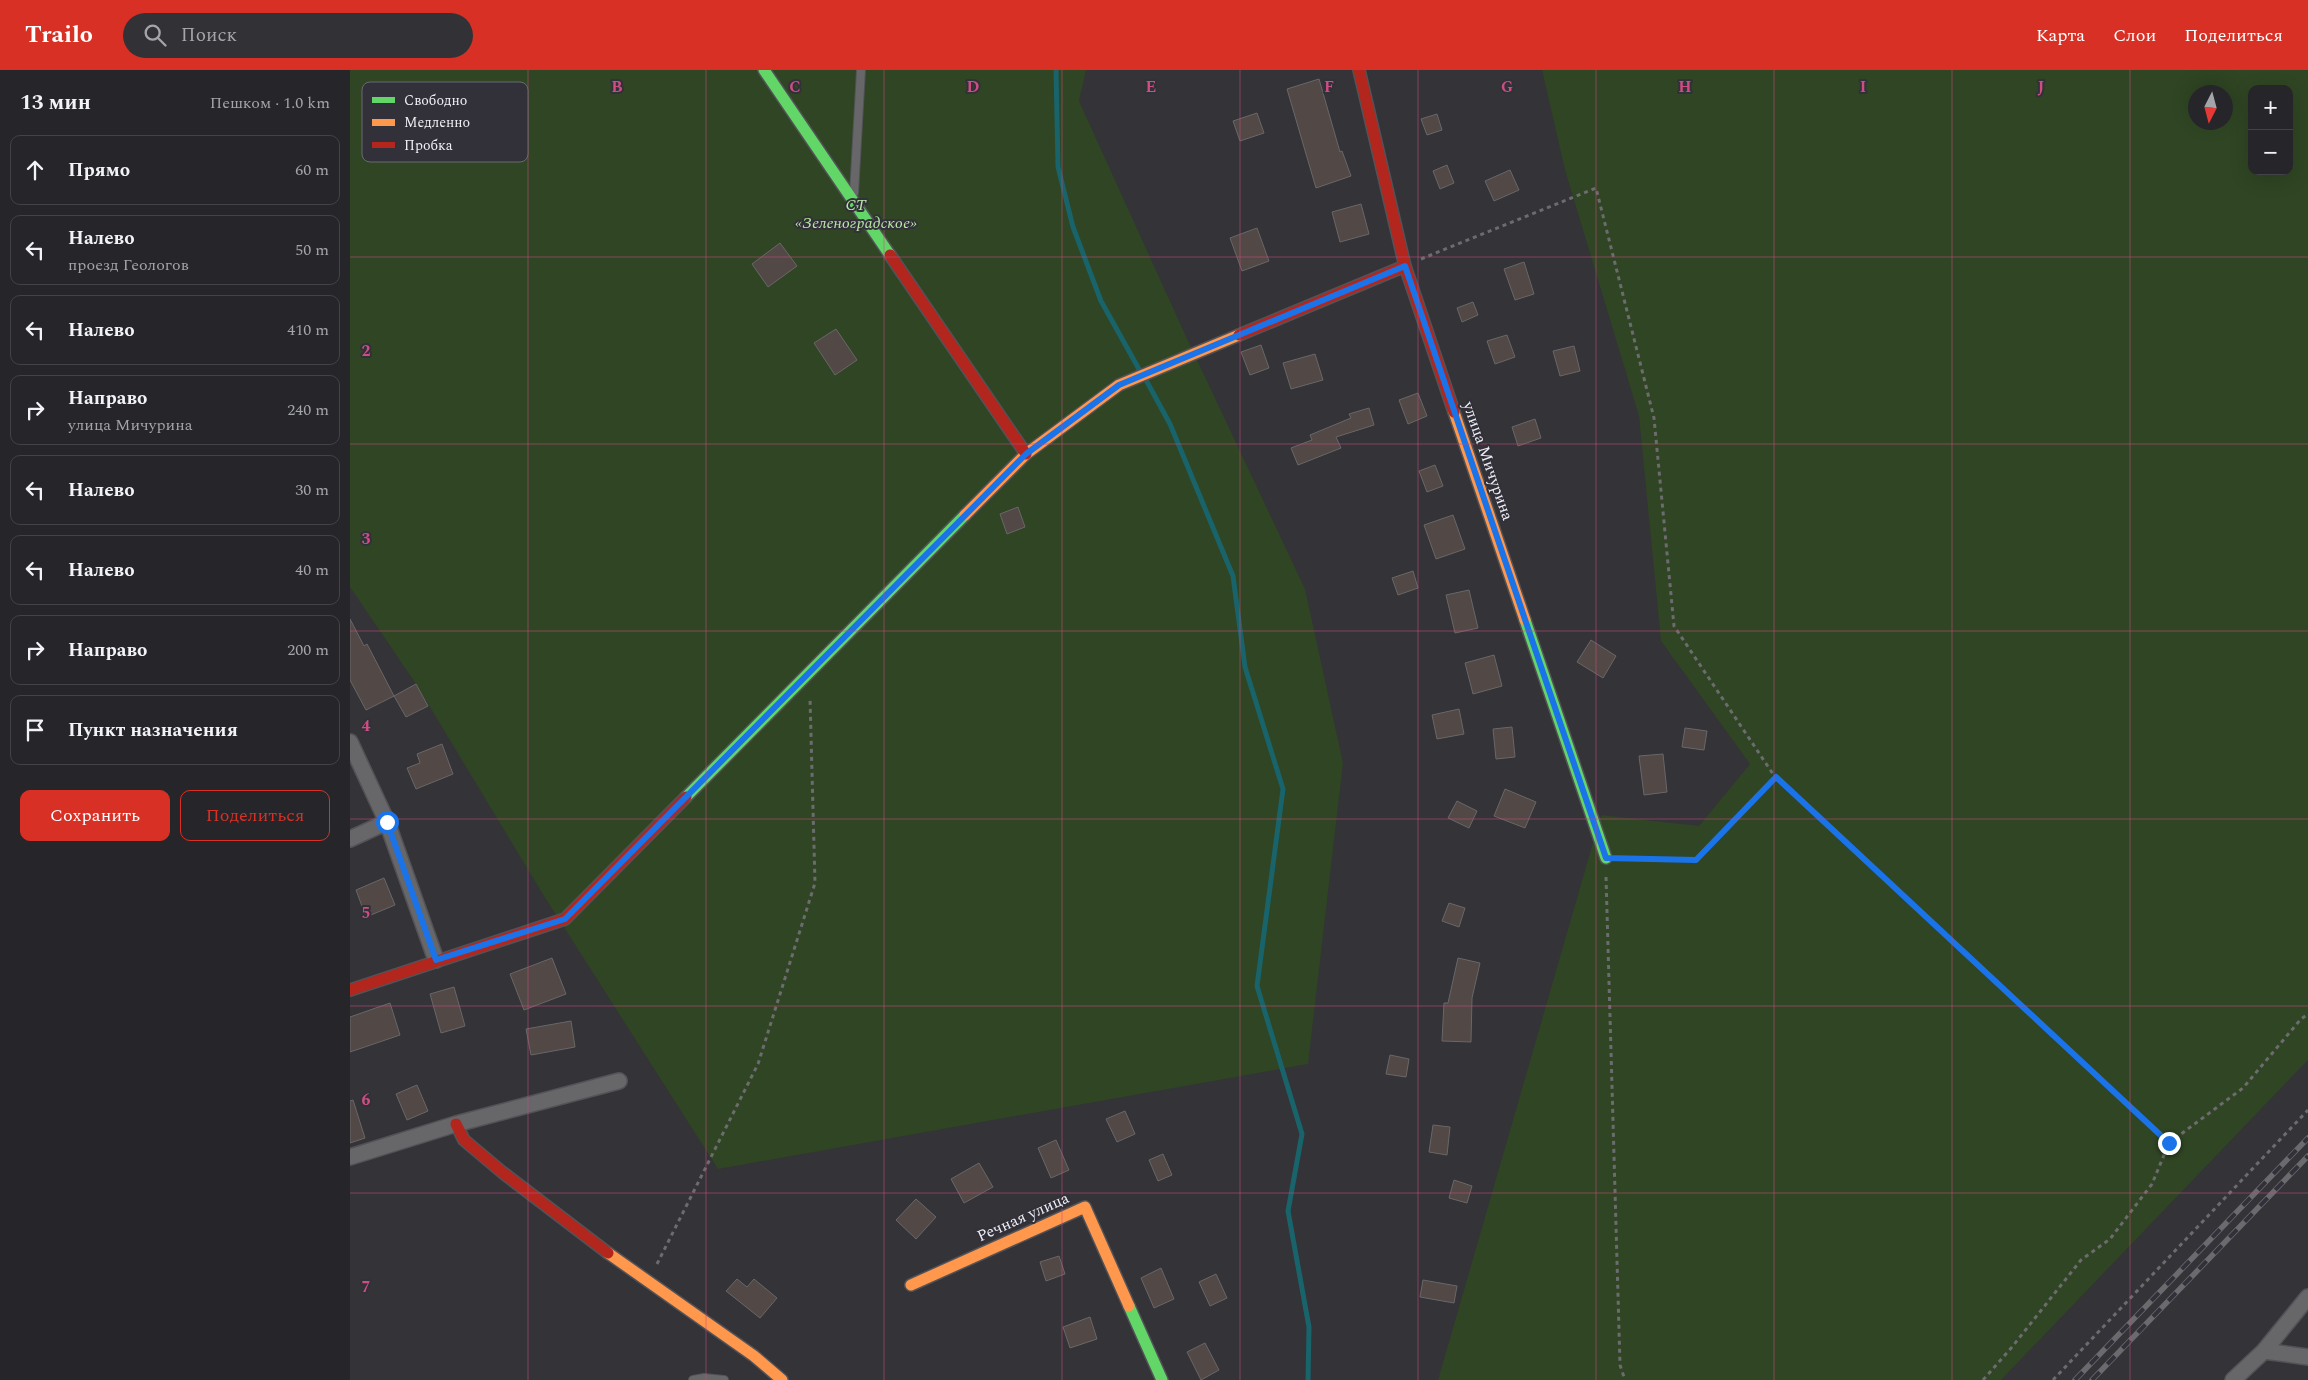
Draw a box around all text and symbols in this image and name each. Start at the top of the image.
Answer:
search box [123,13,473,58]
text: Trailo [25,17,93,53]
icon: search [141,21,169,49]
text: Поиск [181,21,237,50]
text: Карта [2036,22,2085,49]
text: Слои [2113,22,2156,49]
text: Поделиться [2184,22,2283,49]
text: B [611,75,623,99]
text: C [789,75,801,99]
text: D [967,75,980,99]
text: E [1146,75,1156,99]
text: F [1324,75,1334,99]
text: G [1501,75,1513,99]
text: H [1678,75,1692,99]
text: I [1860,75,1866,99]
text: J [2038,75,2045,99]
legend [362,82,528,162]
north arrow [2188,85,2233,130]
map controls [2248,85,2293,175]
button: + [2248,85,2293,130]
text: 13 мин [20,87,91,119]
text: Свободно [404,90,467,111]
text: Пешком · 1.0 km [210,91,330,115]
text: Медленно [404,112,470,133]
button: − [2248,130,2293,175]
text: Пробка [404,135,453,156]
icon: ahead [21,156,49,184]
text: Прямо [68,156,130,185]
text: 60 m [295,158,329,182]
park label: СТ «Зеленоградское» [795,193,917,235]
text: Налево [68,224,135,253]
icon: left [21,236,49,264]
text: 50 m [295,238,329,262]
text: проезд Геологов [68,253,189,277]
icon: left [21,316,49,344]
text: Налево [68,316,135,345]
text: 410 m [287,318,329,342]
text: 2 [362,339,371,363]
text: Направо [68,384,147,413]
icon: right [21,396,49,424]
street label: улица Мичурина [1456,397,1520,524]
text: 240 m [287,398,329,422]
text: улица Мичурина [68,413,192,437]
icon: left [21,476,49,504]
text: Налево [68,476,135,505]
text: 30 m [295,478,329,502]
text: 3 [362,527,371,551]
icon: left [21,556,49,584]
text: Налево [68,556,135,585]
text: 40 m [295,558,329,582]
icon: right [21,636,49,664]
text: Направо [68,636,147,665]
text: 200 m [287,638,329,662]
text: 4 [362,714,371,738]
icon: arrive [21,716,49,744]
text: Пункт назначения [68,716,238,745]
button: Сохранить [20,790,170,841]
button: Поделиться [180,790,330,841]
route start [376,811,399,834]
text: 5 [362,901,370,925]
text: 6 [362,1088,371,1112]
route end [2158,1132,2181,1155]
street label: Речная улица [973,1186,1073,1248]
text: 7 [362,1275,371,1299]

